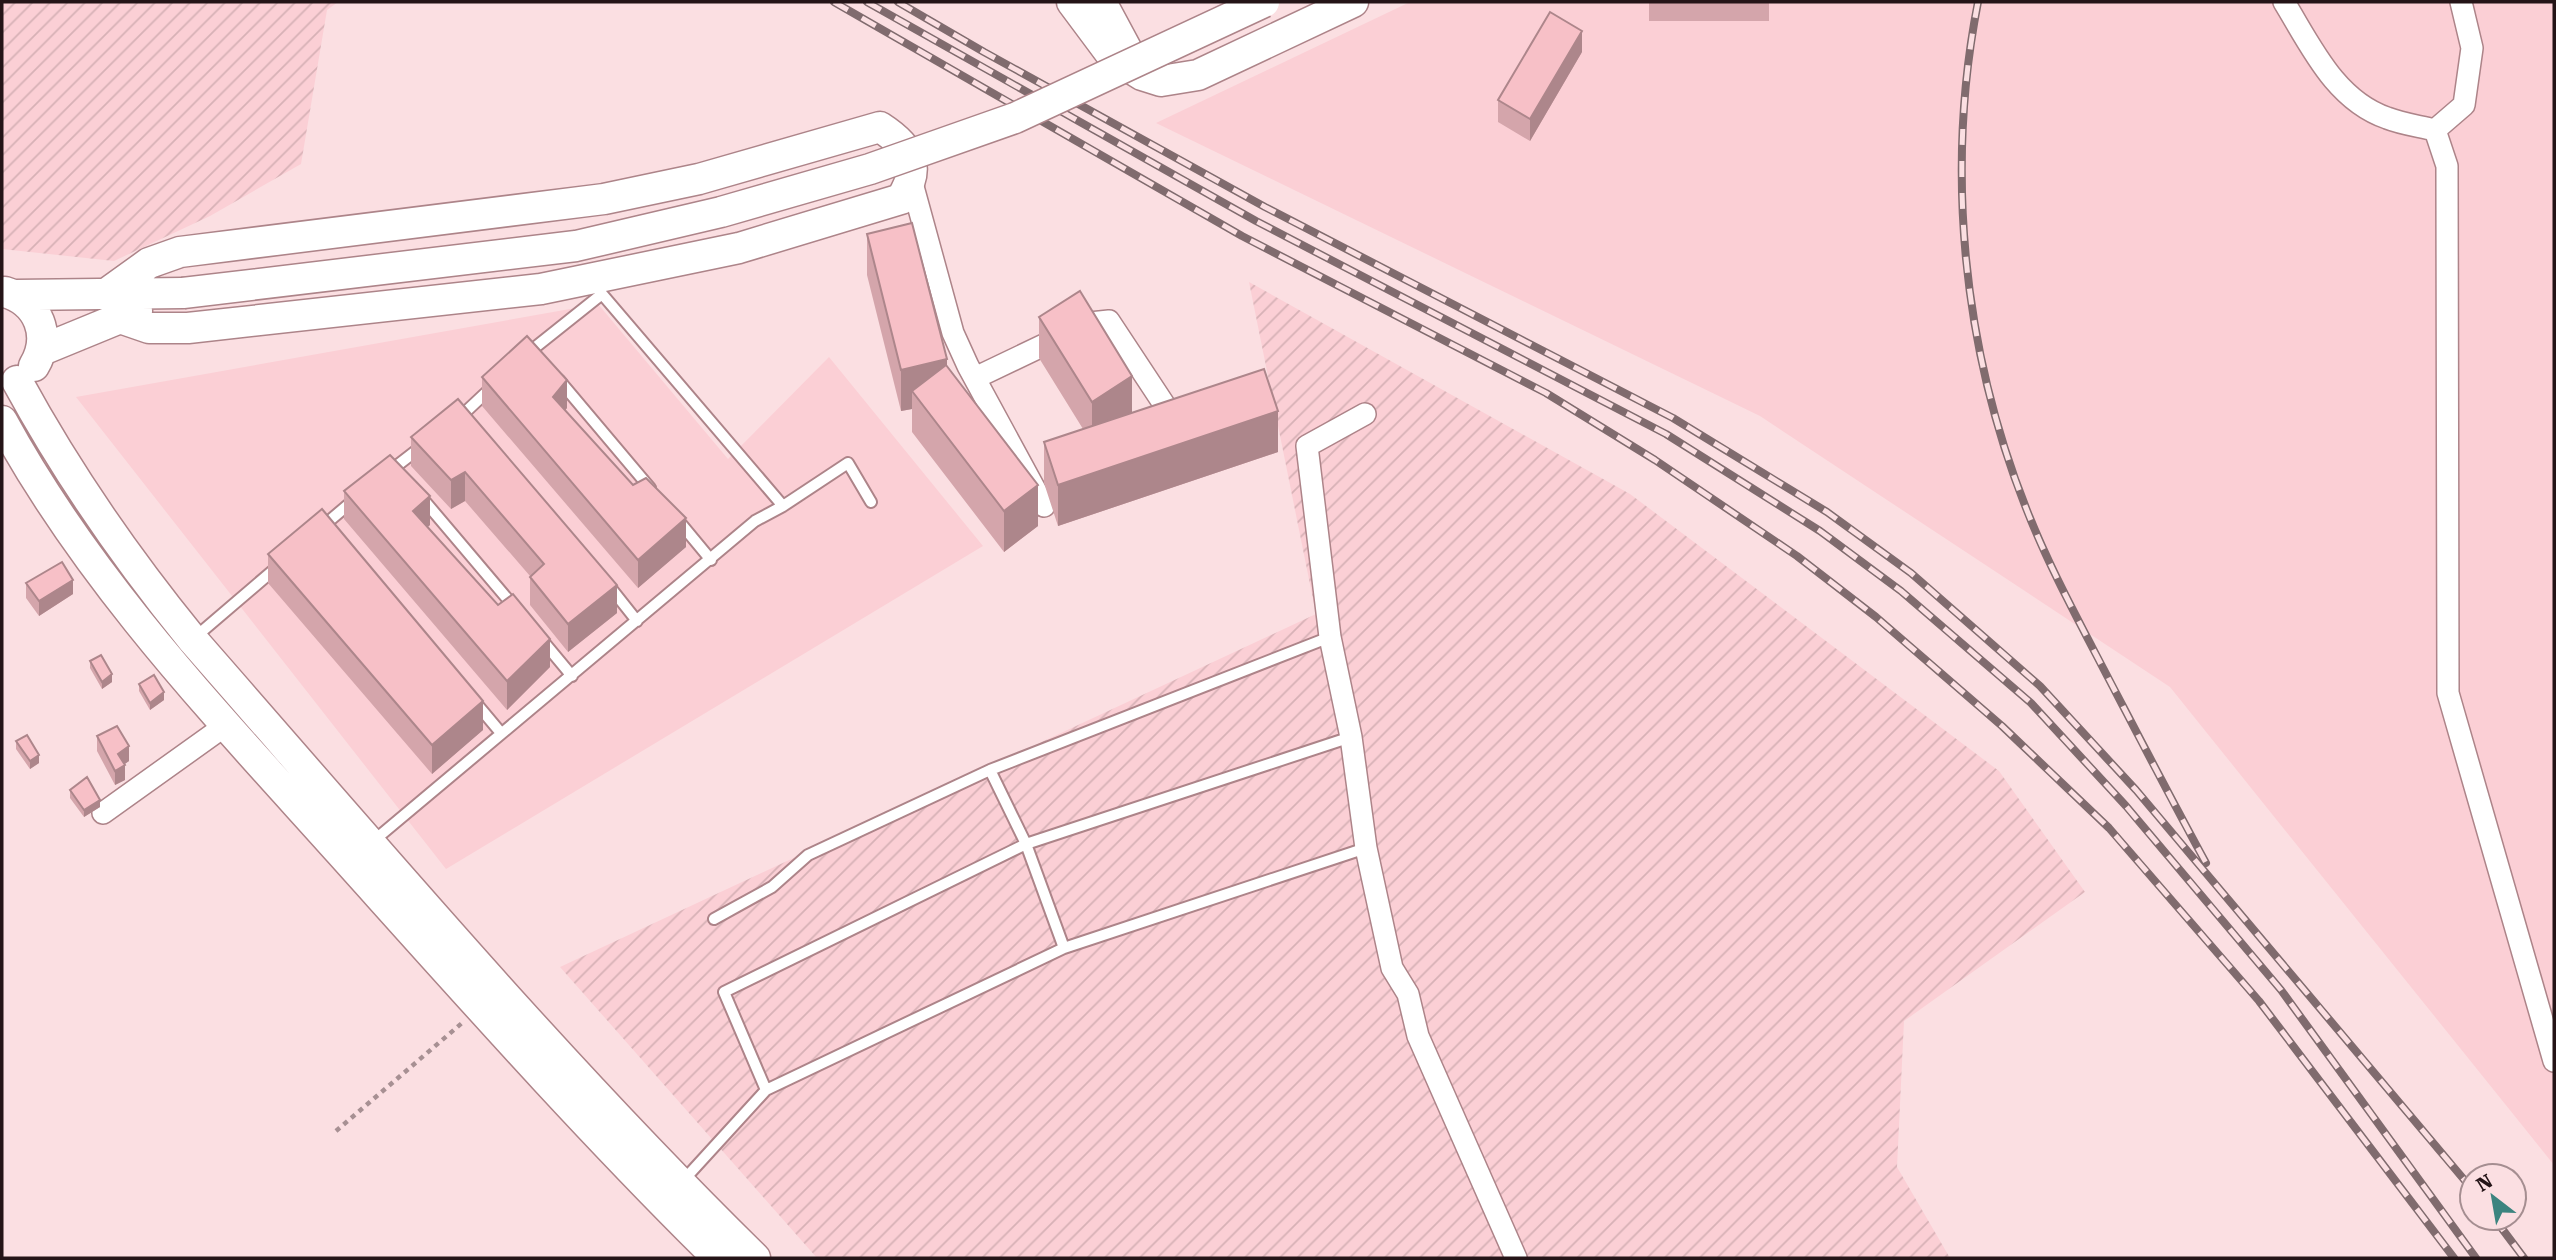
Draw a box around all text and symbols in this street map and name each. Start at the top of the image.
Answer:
north arrow [2458,1162,2528,1232]
text: N [2472,1169,2497,1196]

